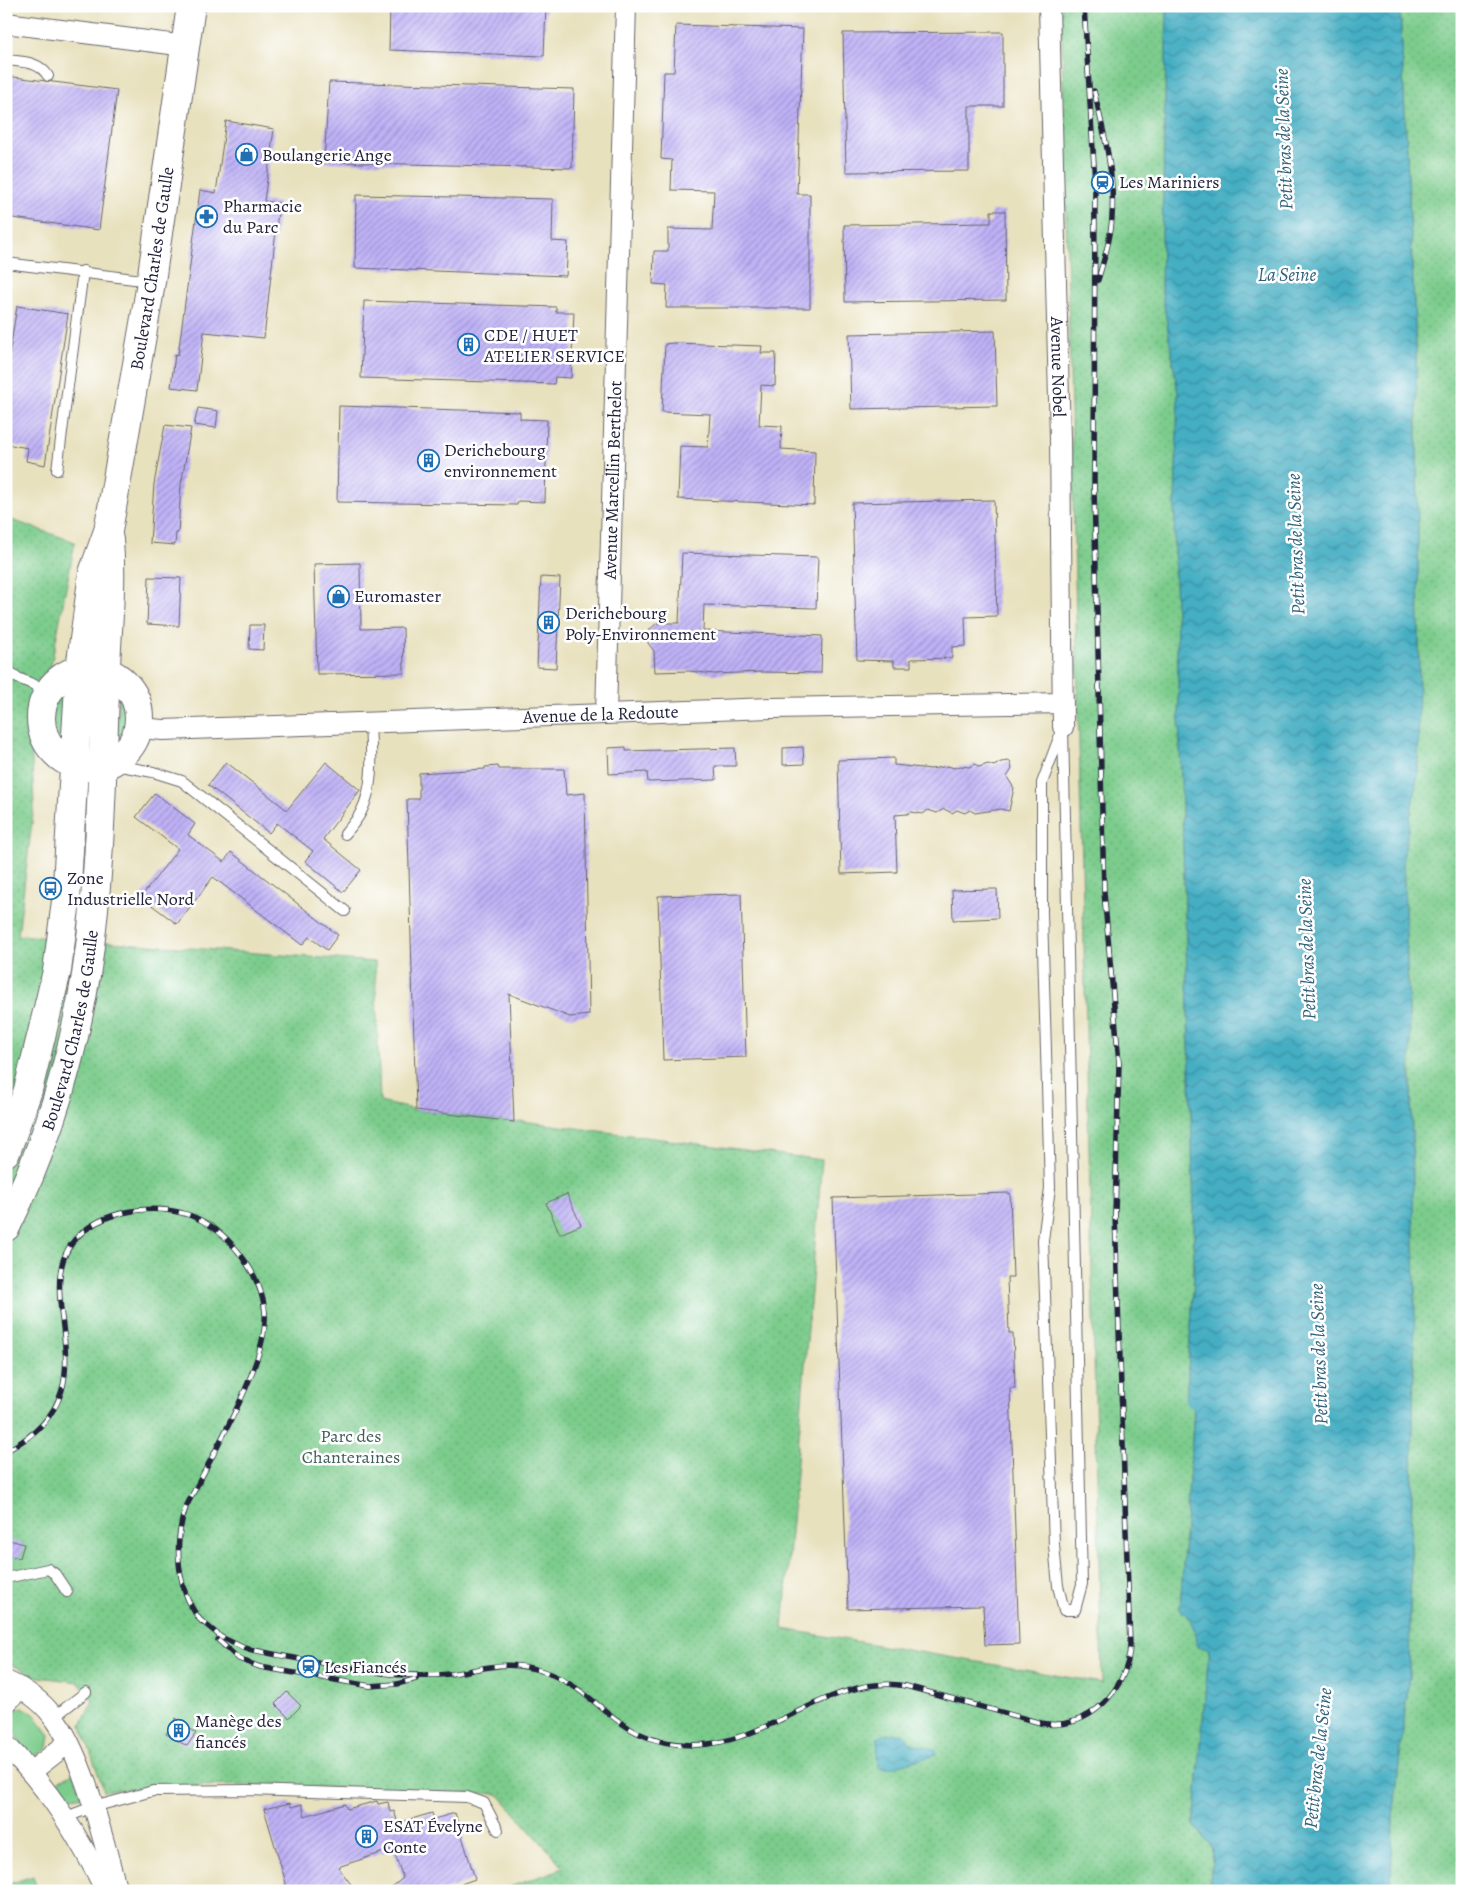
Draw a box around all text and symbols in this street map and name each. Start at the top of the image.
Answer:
water label: Petit bras de la Seine [1269,68,1299,210]
shop icon: Boulangerie Ange [234,143,258,167]
place label: Boulangerie Ange [262,143,392,167]
street label: Boulevard Charles de Gaulle [124,165,180,372]
station icon: Les Mariniers [1091,170,1115,194]
place label: Les Mariniers [1119,170,1220,194]
place label: Pharmacie du Parc [223,194,302,239]
pharmacy icon: Pharmacie du Parc [195,204,219,228]
water label: La Seine [1258,262,1316,288]
street label: Avenue Nobel [1045,315,1071,418]
place label: CDE / HUET ATELIER SERVICE [483,323,625,368]
building icon: CDE / HUET ATELIER SERVICE [456,333,480,357]
street label: Avenue Marcellin Berthelot [598,380,627,581]
place label: Derichebourg environnement [444,438,557,483]
building icon: Derichebourg environnement [416,448,440,472]
water label: Petit bras de la Seine [1281,473,1311,615]
shop icon: Euromaster [326,584,350,608]
place label: Euromaster [354,584,441,608]
place label: Derichebourg Poly-Environnement [565,601,716,646]
building icon: Derichebourg Poly-Environnement [537,611,561,635]
street label: Avenue de la Redoute [521,699,679,729]
place label: Zone Industrielle Nord [67,866,194,911]
bus stop icon: Zone Industrielle Nord [39,876,63,900]
water label: Petit bras de la Seine [1292,878,1322,1020]
street label: Boulevard Charles de Gaulle [35,929,104,1134]
water label: Petit bras de la Seine [1304,1283,1334,1425]
park label: Parc des Chanteraines [302,1424,400,1469]
station icon: Les Fiancés [296,1655,320,1679]
place label: Les Fiancés [324,1655,407,1679]
water label: Petit bras de la Seine [1298,1686,1338,1830]
place label: Manège des fiancés [195,1709,282,1754]
building icon: Manège des fiancés [167,1719,191,1743]
place label: ESAT Évelyne Conte [383,1814,483,1859]
building icon: ESAT Évelyne Conte [355,1824,379,1848]

